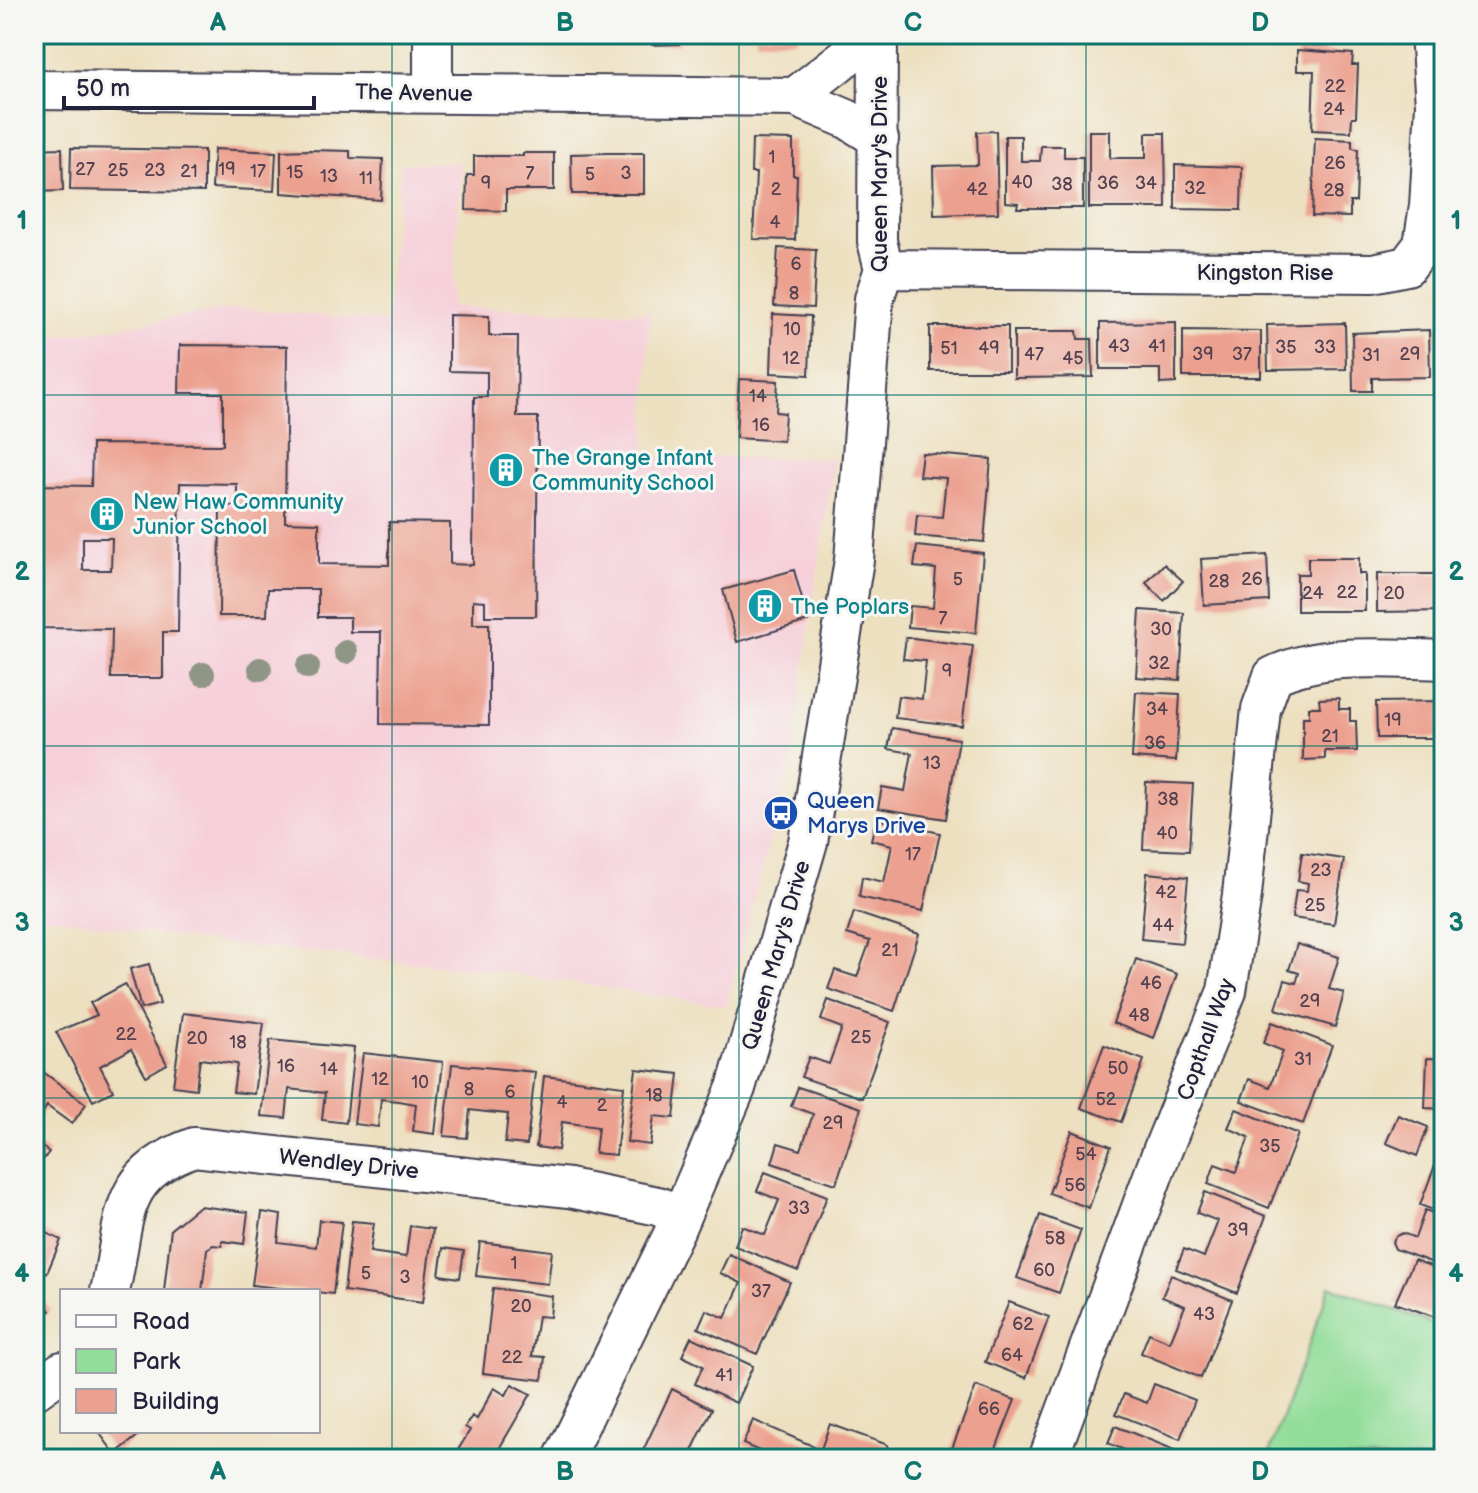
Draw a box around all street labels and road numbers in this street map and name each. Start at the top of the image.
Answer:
street label: Queen Mary's Drive [867,76,894,272]
street label: The Avenue [355,79,473,108]
street label: Kingston Rise [1197,260,1334,287]
street label: Queen Mary's Drive [736,857,816,1053]
street label: Copthall Way [1172,975,1241,1104]
street label: Wendley Drive [278,1144,420,1185]

